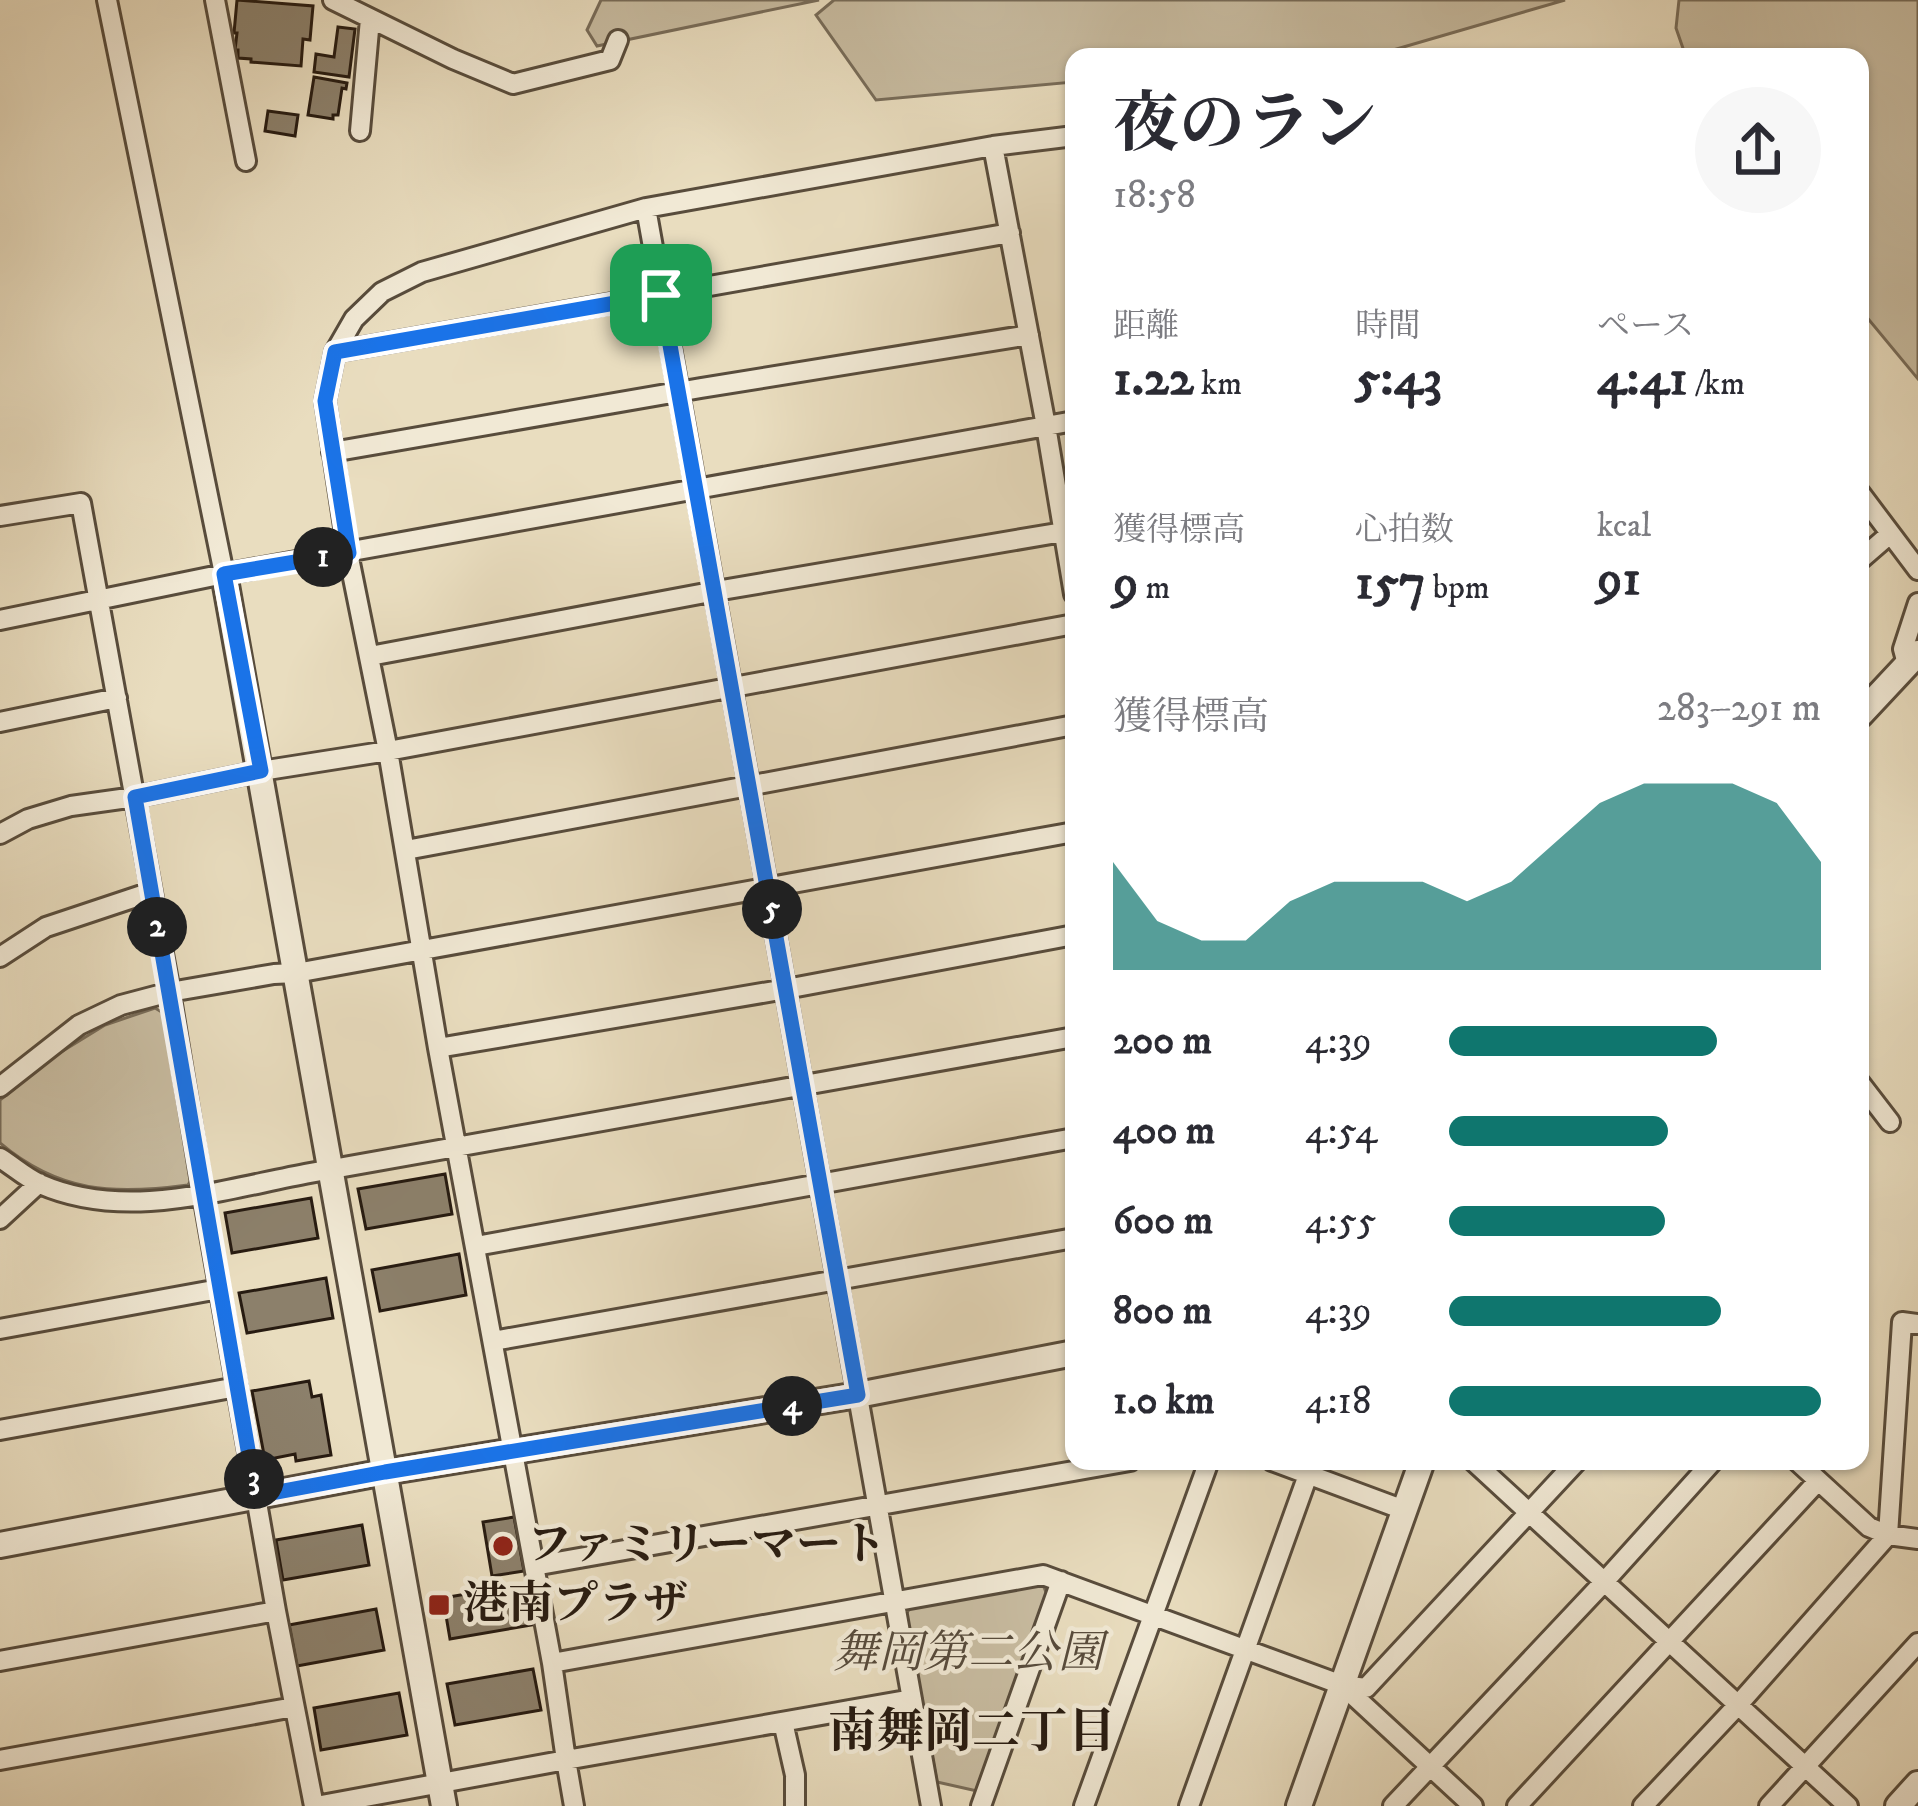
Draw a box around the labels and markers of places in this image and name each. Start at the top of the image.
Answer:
pin [610,244,712,346]
pin: 1 [293,527,353,587]
pin: 5 [742,879,802,939]
pin: 2 [127,897,187,957]
pin: 4 [762,1376,822,1436]
pin: 3 [224,1449,284,1509]
place label: ファミリーマート [527,1518,886,1574]
marker: ファミリーマート [490,1533,516,1559]
place label: 港南プラザ [463,1577,688,1633]
marker: 港南プラザ [426,1592,452,1618]

